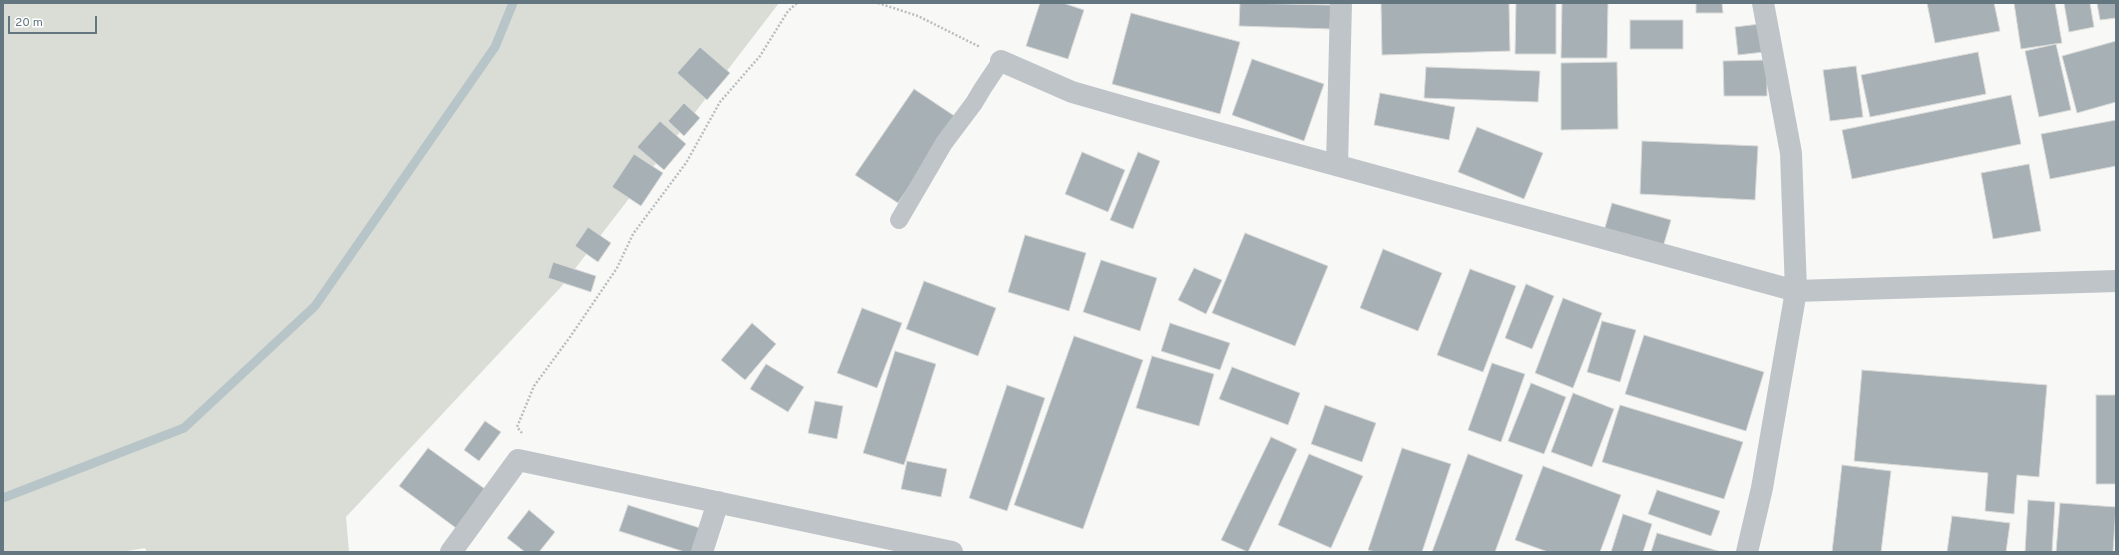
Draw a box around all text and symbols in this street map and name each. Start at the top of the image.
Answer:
scale bar [10,8,99,34]
text: 20 m [15,15,43,31]

